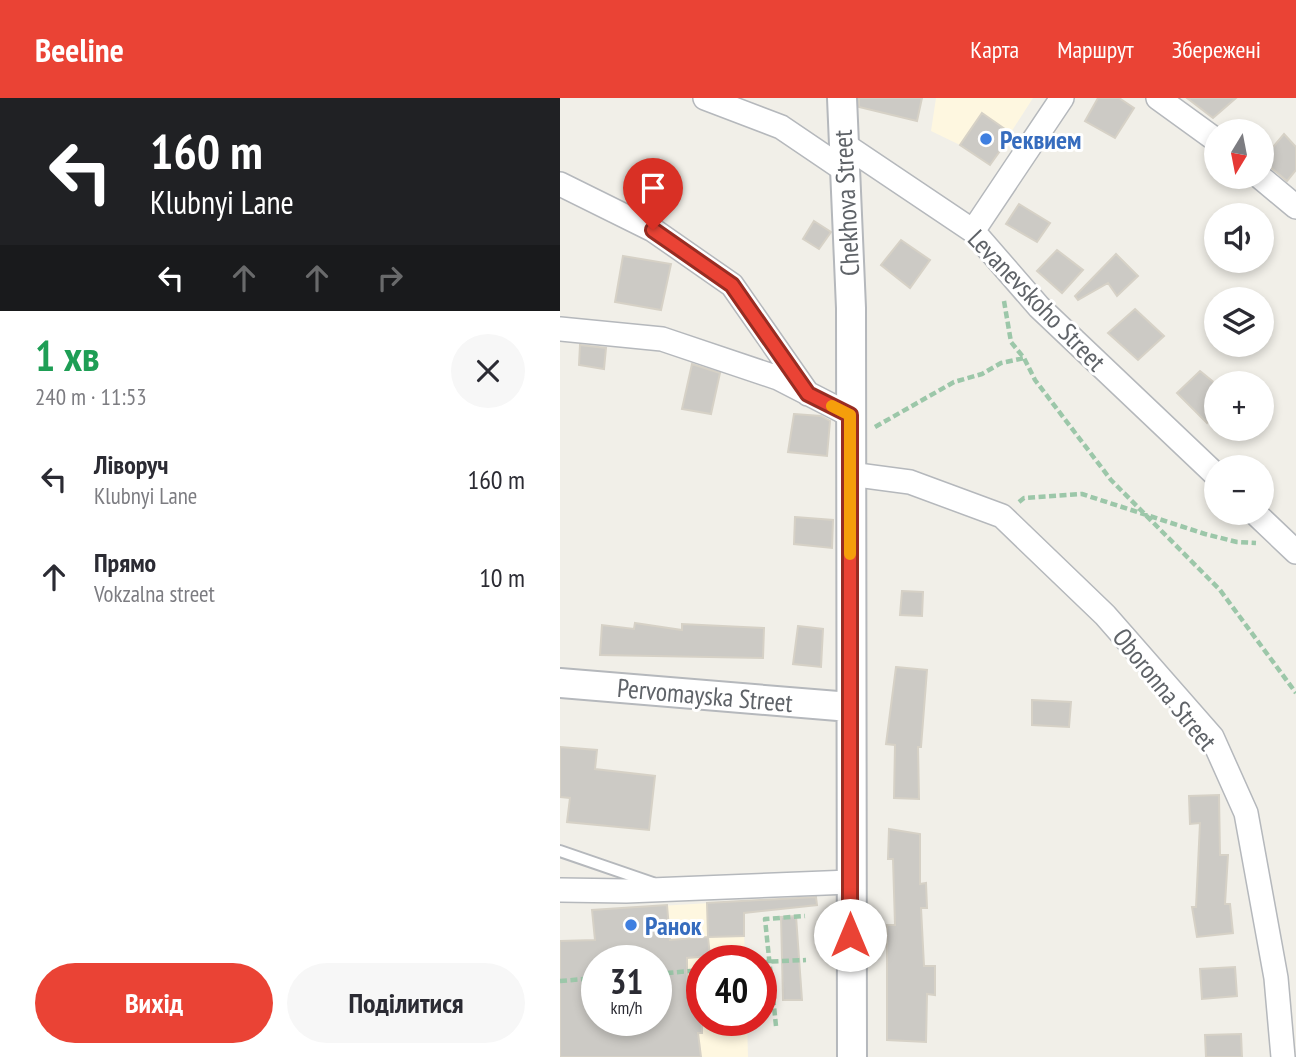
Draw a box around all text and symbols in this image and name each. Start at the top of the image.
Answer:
text: Beeline [35,28,124,71]
text: Карта [970,34,1019,65]
text: Маршрут [1057,34,1134,65]
text: Збережені [1172,34,1261,65]
text: 160 m [150,119,263,183]
north arrow [1204,119,1274,189]
map controls [1204,119,1274,525]
place label: Реквием [1000,123,1082,156]
icon: left [35,126,126,217]
street label: Chekhova Street [826,129,866,277]
marker: Реквием [978,131,994,147]
pin [623,158,683,230]
icon: arrive [634,169,672,207]
text: Klubnyi Lane [150,181,294,223]
button: sound [1204,203,1274,273]
street label: Levanevskoho Street [961,222,1113,378]
icon: left [152,259,190,297]
icon: ahead [225,259,263,297]
icon: ahead [298,259,336,297]
icon: right [371,259,409,297]
button: layers [1204,287,1274,357]
text: 1 хв [35,328,100,383]
button: close [451,334,525,408]
button: + [1204,371,1274,441]
text: 240 m · 11:53 [35,382,147,411]
text: Ліворуч [94,448,168,481]
button: − [1204,455,1274,525]
icon: left [35,460,73,498]
text: 160 m [467,463,525,496]
text: Klubnyi Lane [94,481,197,510]
text: Прямо [94,546,156,579]
icon: ahead [35,558,73,596]
text: 10 m [479,561,525,594]
text: Vokzalna street [94,579,215,608]
street label: Oboronna Street [1106,621,1224,757]
street label: Pervomayska Street [616,671,794,719]
position arrow [813,898,887,972]
place label: Ранок [645,909,702,942]
marker: Ранок [623,917,639,933]
speed limit sign: 40 [686,945,777,1036]
text: 31 [610,958,643,1004]
button: Вихід [35,963,273,1043]
button: Поділитися [287,963,525,1043]
text: km/h [611,996,642,1019]

